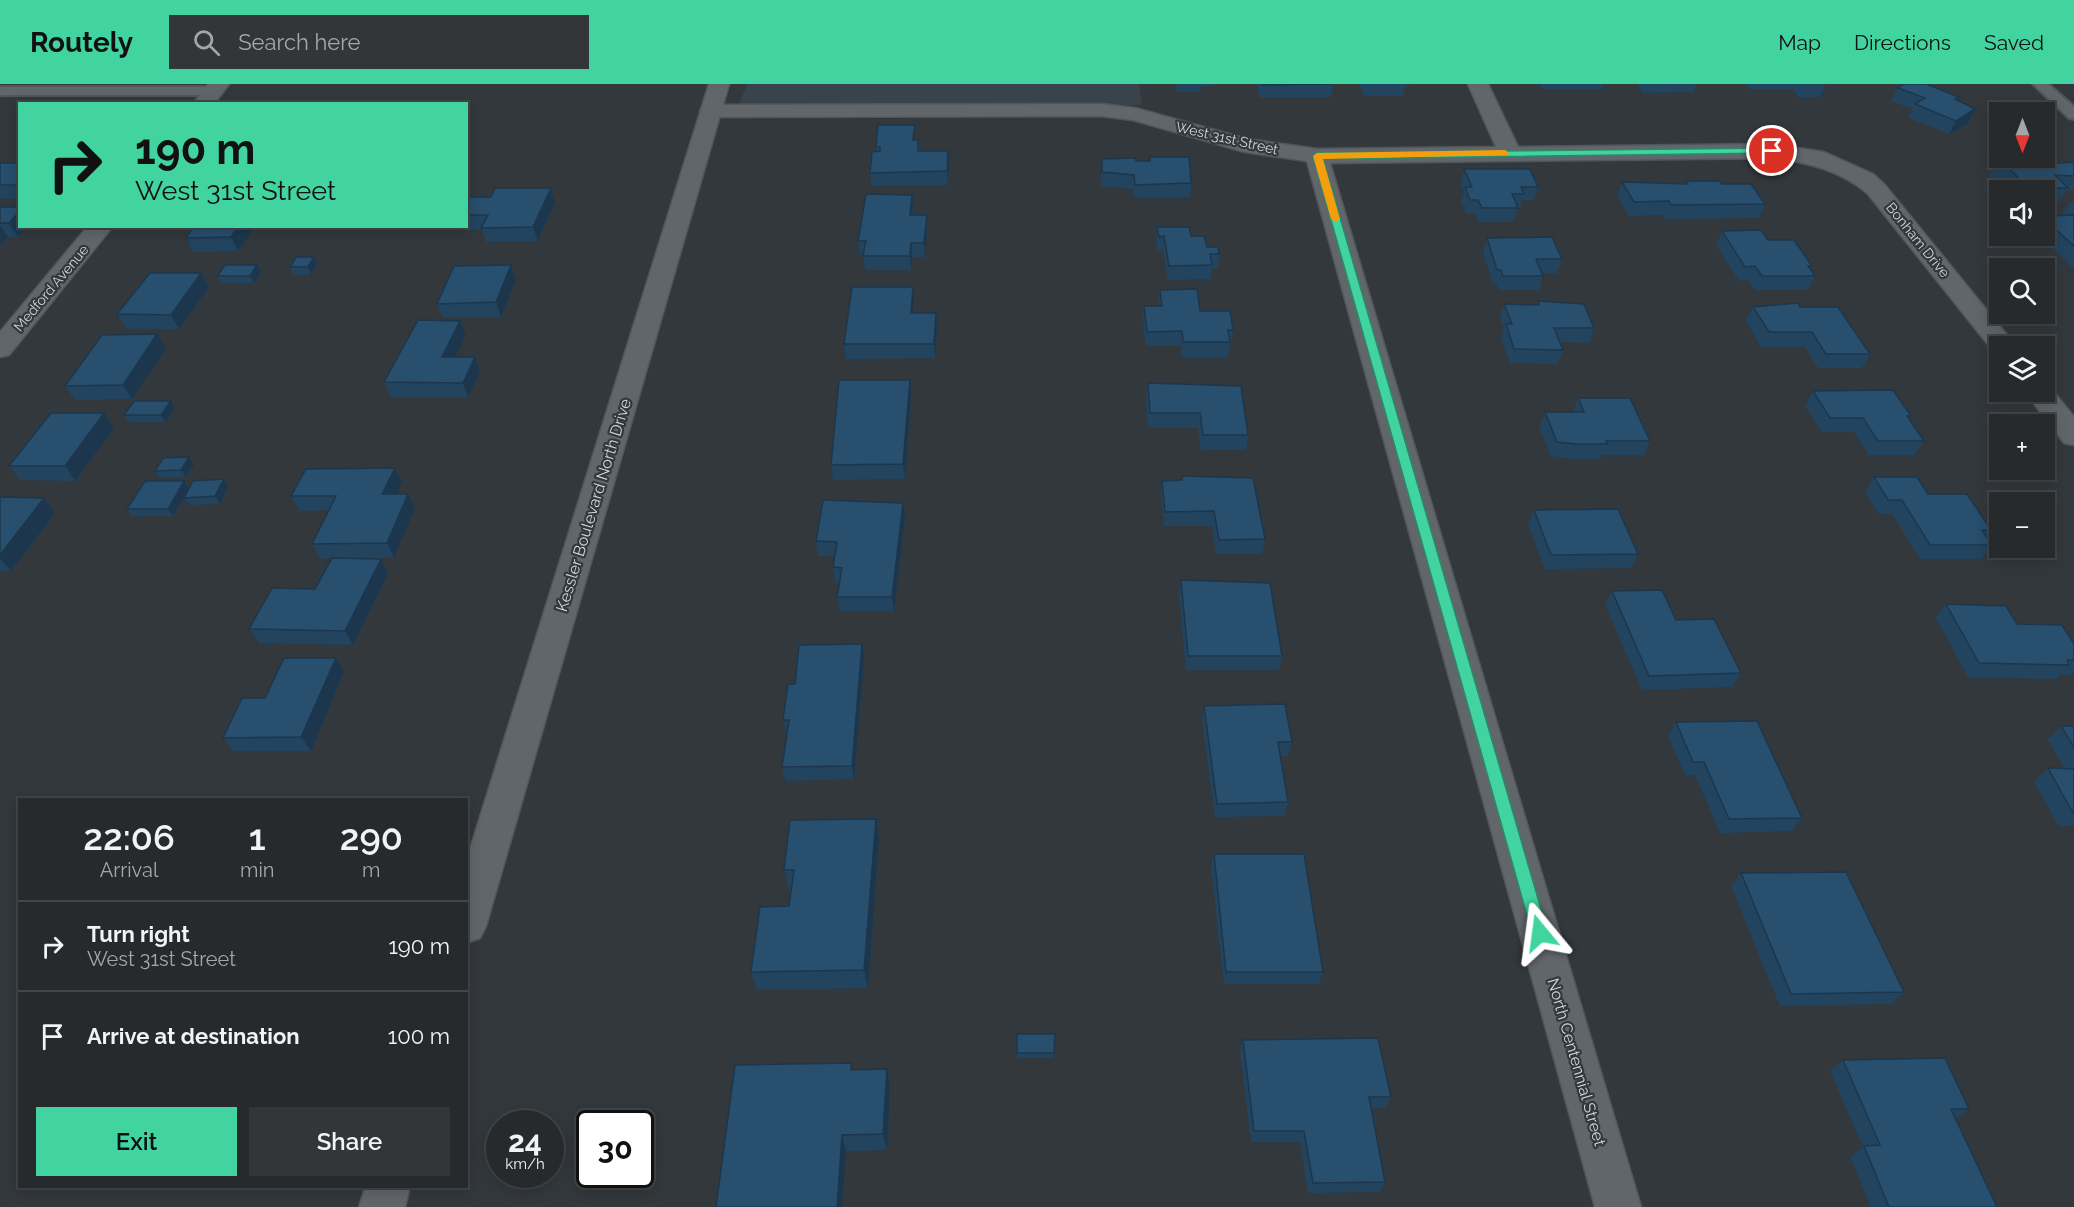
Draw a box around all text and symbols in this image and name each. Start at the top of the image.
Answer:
search box [169,15,589,69]
text: Routely [30,26,133,59]
icon: search [190,26,223,59]
text: Search here [238,29,360,55]
text: Map [1778,30,1821,55]
text: Directions [1854,30,1951,55]
text: Saved [1984,30,2044,55]
north arrow [1989,102,2055,168]
map controls [1989,102,2055,558]
street label: West 31st Street [1174,118,1280,158]
text: 190 m [135,125,255,174]
pin [1746,125,1797,176]
icon: right [36,126,114,204]
icon: arrive [1755,134,1788,167]
text: West 31st Street [135,175,336,206]
button: sound [1989,180,2055,246]
street label: Bonham Drive [1883,199,1953,281]
street label: Medford Avenue [10,242,92,334]
button: search [1989,258,2055,324]
button: layers [1989,336,2055,402]
street label: Kessler Boulevard North Drive [552,396,635,614]
button: + [1989,414,2055,480]
button: − [1989,492,2055,558]
text: 22:06 [83,816,175,858]
text: 1 [249,816,266,858]
text: 290 [340,816,403,858]
text: Arrival [100,858,158,882]
text: min [240,858,274,882]
text: m [362,858,380,882]
position arrow [1508,901,1572,965]
text: Turn right [87,921,190,947]
icon: right [36,930,69,963]
text: 190 m [388,933,450,959]
text: West 31st Street [87,947,236,971]
street label: North Centennial Street [1543,976,1610,1149]
icon: arrive [36,1020,69,1053]
text: Arrive at destination [87,1023,300,1049]
text: 100 m [388,1023,450,1049]
button: Exit [36,1107,237,1176]
button: Share [249,1107,450,1176]
speed limit sign: 30 [576,1110,654,1188]
text: 24 [508,1124,542,1159]
text: km/h [505,1155,545,1173]

